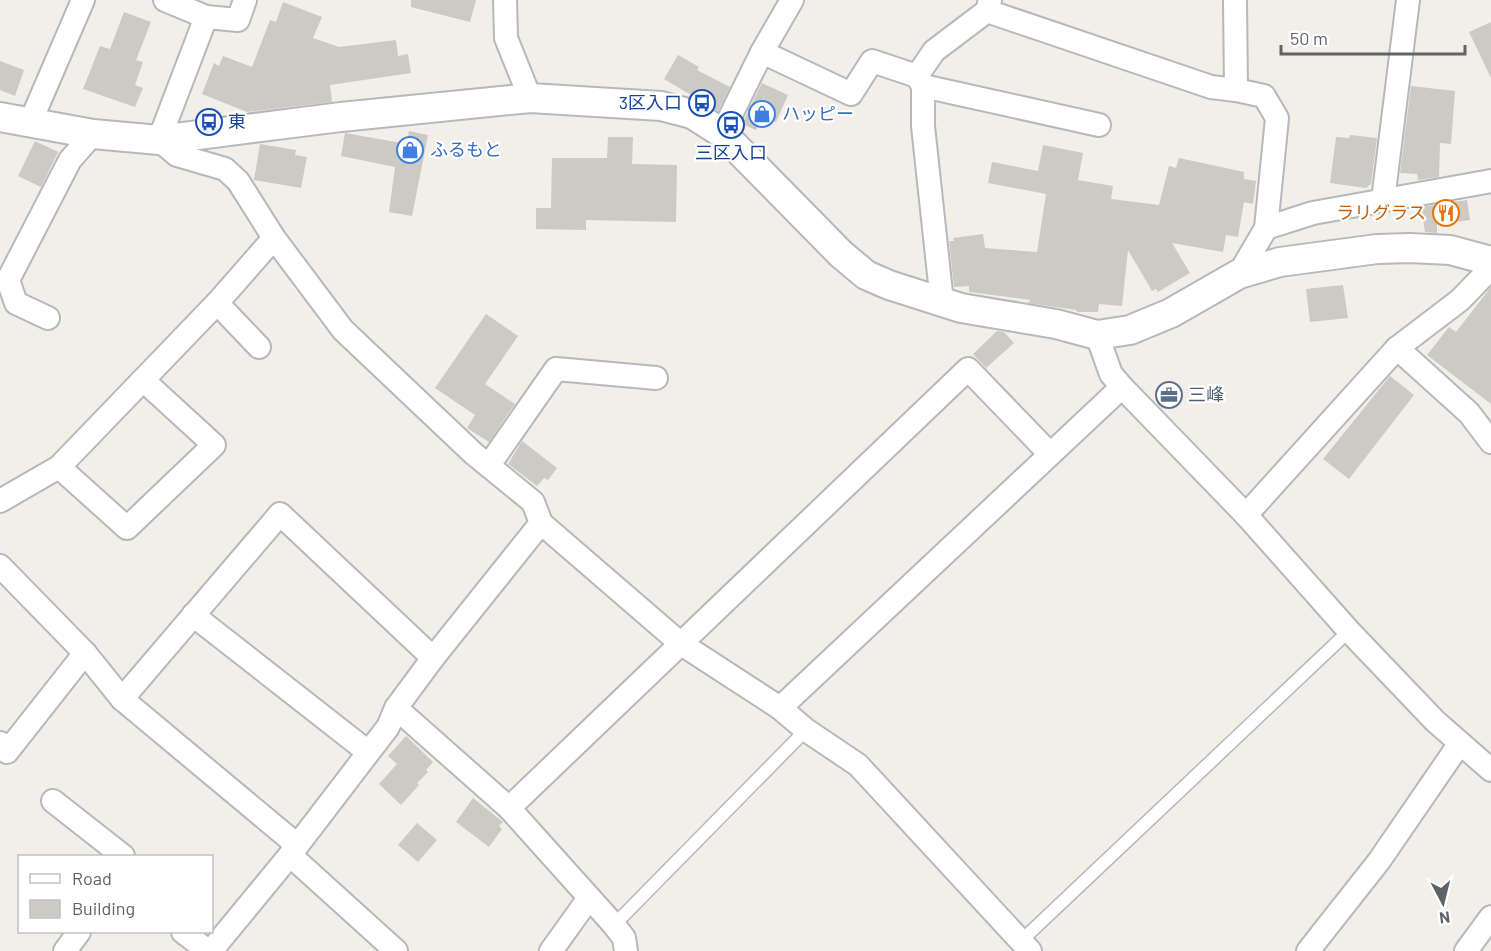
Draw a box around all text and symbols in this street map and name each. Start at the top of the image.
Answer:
scale bar [1281,18,1466,56]
text: 50 m [1290,27,1328,49]
bus stop icon: 3区入口 [687,88,717,118]
place label: 3区入口 [619,91,682,113]
shop icon: ハッピー [747,99,777,129]
place label: ハッピー [782,102,854,124]
bus stop icon: 東 [194,107,224,137]
place label: 東 [228,110,246,132]
bus stop icon: 三区入口 [716,110,746,140]
shop icon: ふるもと [395,135,425,165]
place label: ふるもと [430,138,502,160]
place label: 三区入口 [695,141,767,163]
restaurant icon: ラリグラス [1431,198,1461,228]
place label: ラリグラス [1336,201,1426,223]
office icon: 三峰 [1154,380,1184,410]
place label: 三峰 [1188,383,1224,405]
legend [18,855,213,933]
text: Road [72,867,112,889]
north arrow [1413,873,1473,933]
text: Building [72,897,135,919]
text: N [1438,908,1451,928]

